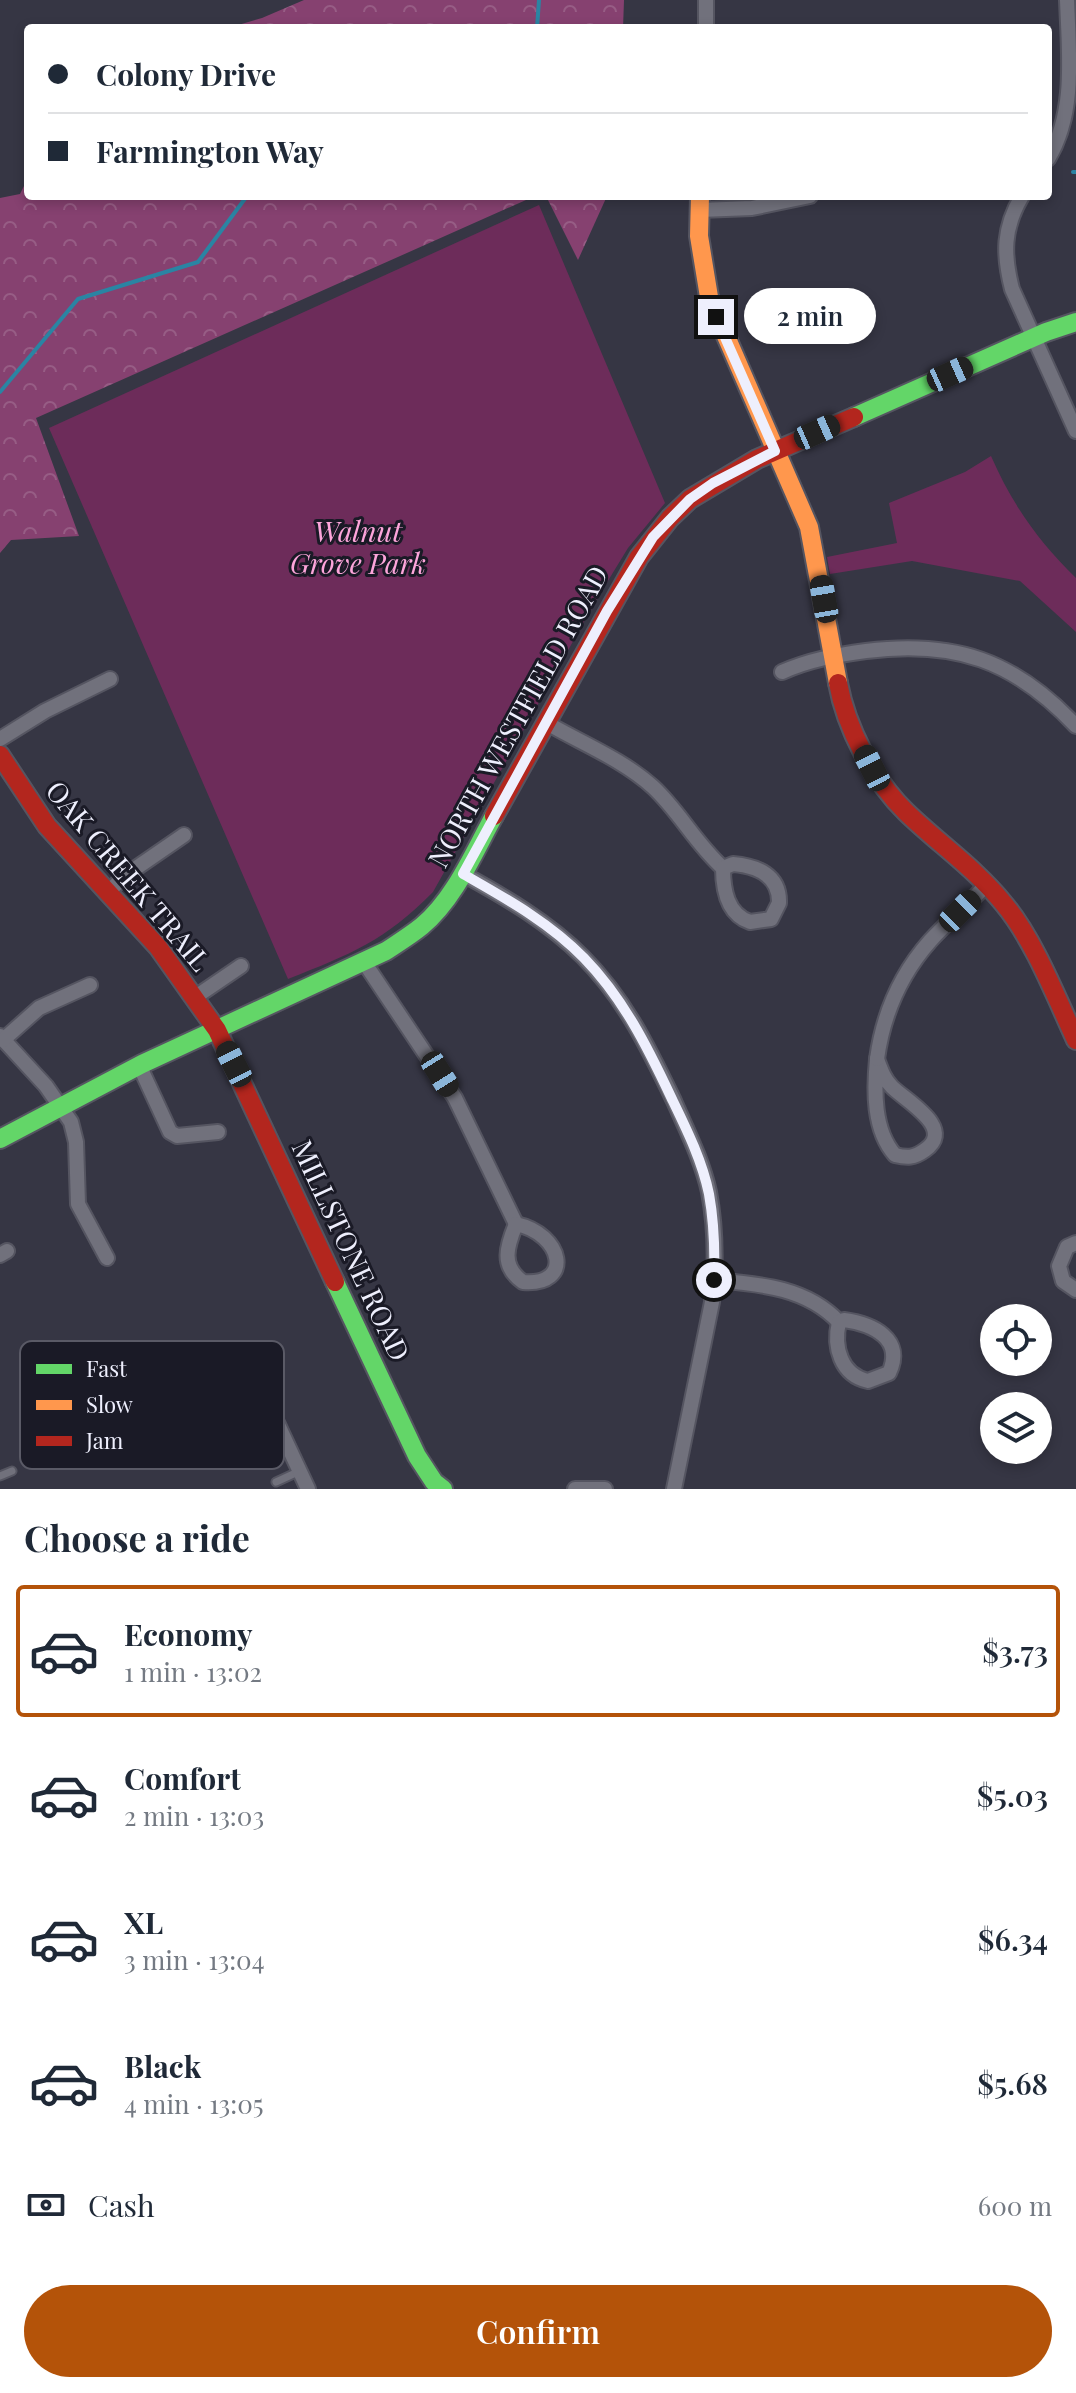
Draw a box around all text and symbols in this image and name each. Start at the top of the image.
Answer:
text: Colony Drive [96,54,276,94]
text: Farmington Way [96,131,324,171]
callout: 2 min [744,289,876,345]
text: 2 min [777,298,843,333]
route end [698,299,734,335]
car [923,353,977,395]
car [790,411,844,453]
park label: Walnut Grove Park [290,512,426,581]
street label: NORTH WESTFIELD ROAD [419,559,615,873]
car [808,573,840,625]
car [850,741,894,795]
street label: OAK CREEK TRAIL [39,772,219,978]
car [935,886,985,936]
car [212,1037,256,1091]
car [417,1047,463,1101]
street label: MILLSTONE ROAD [285,1134,419,1366]
route start [696,1262,732,1298]
map controls [980,1304,1052,1464]
button: locate [980,1304,1052,1376]
legend [20,1341,284,1469]
text: Fast [86,1353,128,1383]
text: Slow [86,1389,133,1419]
button: layers [980,1392,1052,1464]
text: Jam [85,1425,124,1455]
text: Choose a ride [24,1513,250,1561]
text: Economy [124,1614,253,1654]
icon: car [28,1615,100,1687]
text: $3.73 [982,1631,1048,1671]
text: 1 min · 13:02 [124,1654,262,1689]
text: Comfort [124,1758,241,1798]
icon: car [28,1759,100,1831]
text: $5.03 [977,1775,1048,1815]
text: 2 min · 13:03 [124,1798,264,1833]
text: XL [124,1902,163,1942]
icon: car [28,1903,100,1975]
text: $6.34 [978,1919,1048,1959]
text: 3 min · 13:04 [124,1942,265,1977]
text: Black [124,2046,201,2086]
icon: car [28,2047,100,2119]
text: $5.68 [977,2063,1048,2103]
text: 4 min · 13:05 [124,2086,264,2121]
icon: cash [24,2183,68,2227]
text: Cash [88,2185,155,2225]
text: 600 m [978,2188,1052,2223]
button: Confirm [24,2285,1052,2377]

